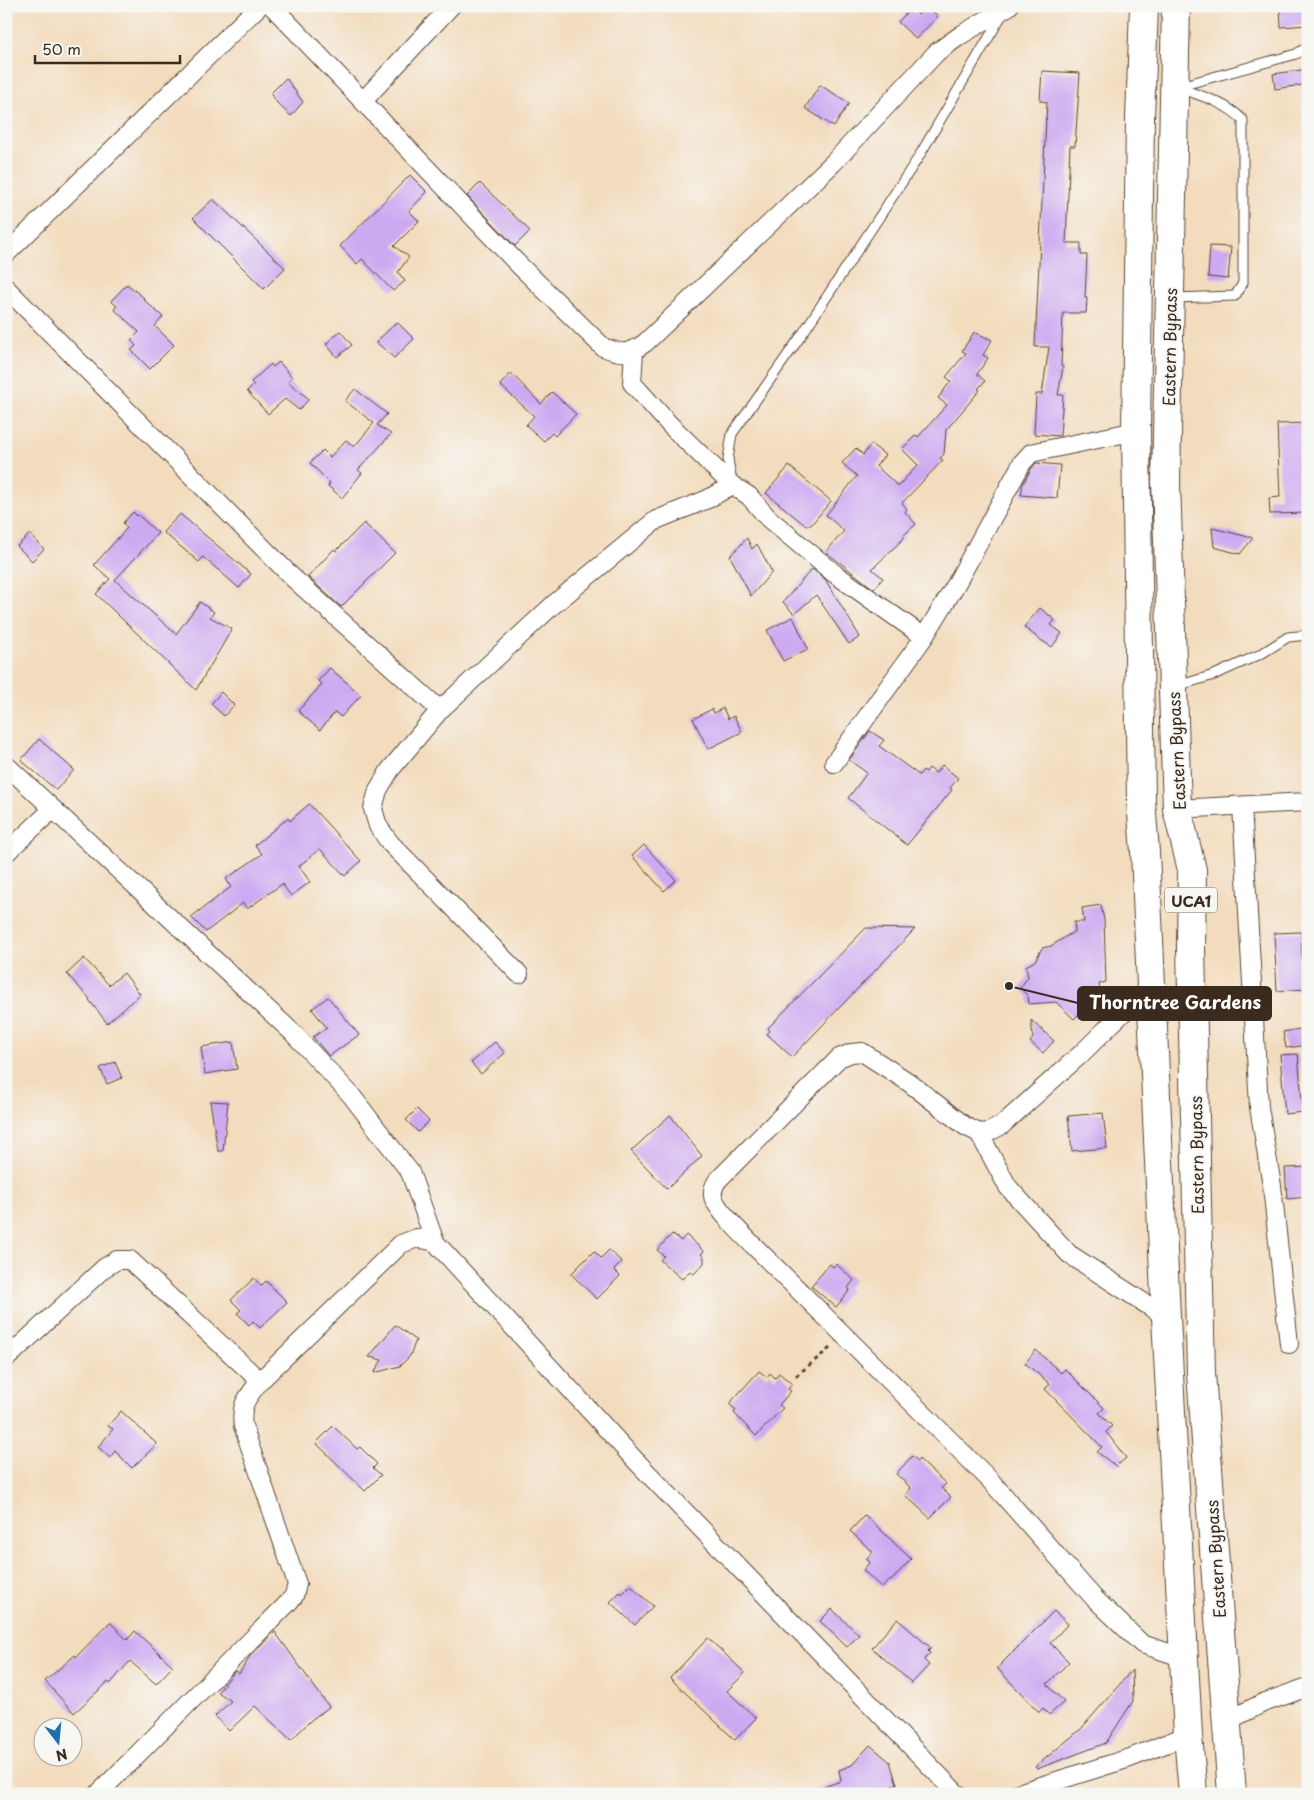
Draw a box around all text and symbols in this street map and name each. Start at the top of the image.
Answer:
scale bar [35,32,180,64]
text: 50 m [42,37,81,60]
street label: Eastern Bypass [1156,288,1182,406]
street label: Eastern Bypass [1161,691,1191,811]
road number: UCA1 [1165,888,1217,912]
callout: Thorntree Gardens [1078,987,1271,1020]
text: Thorntree Gardens [1089,988,1261,1015]
street label: Eastern Bypass [1183,1096,1209,1214]
street label: Eastern Bypass [1199,1499,1231,1619]
north arrow [32,1718,82,1768]
text: N [53,1743,70,1767]

